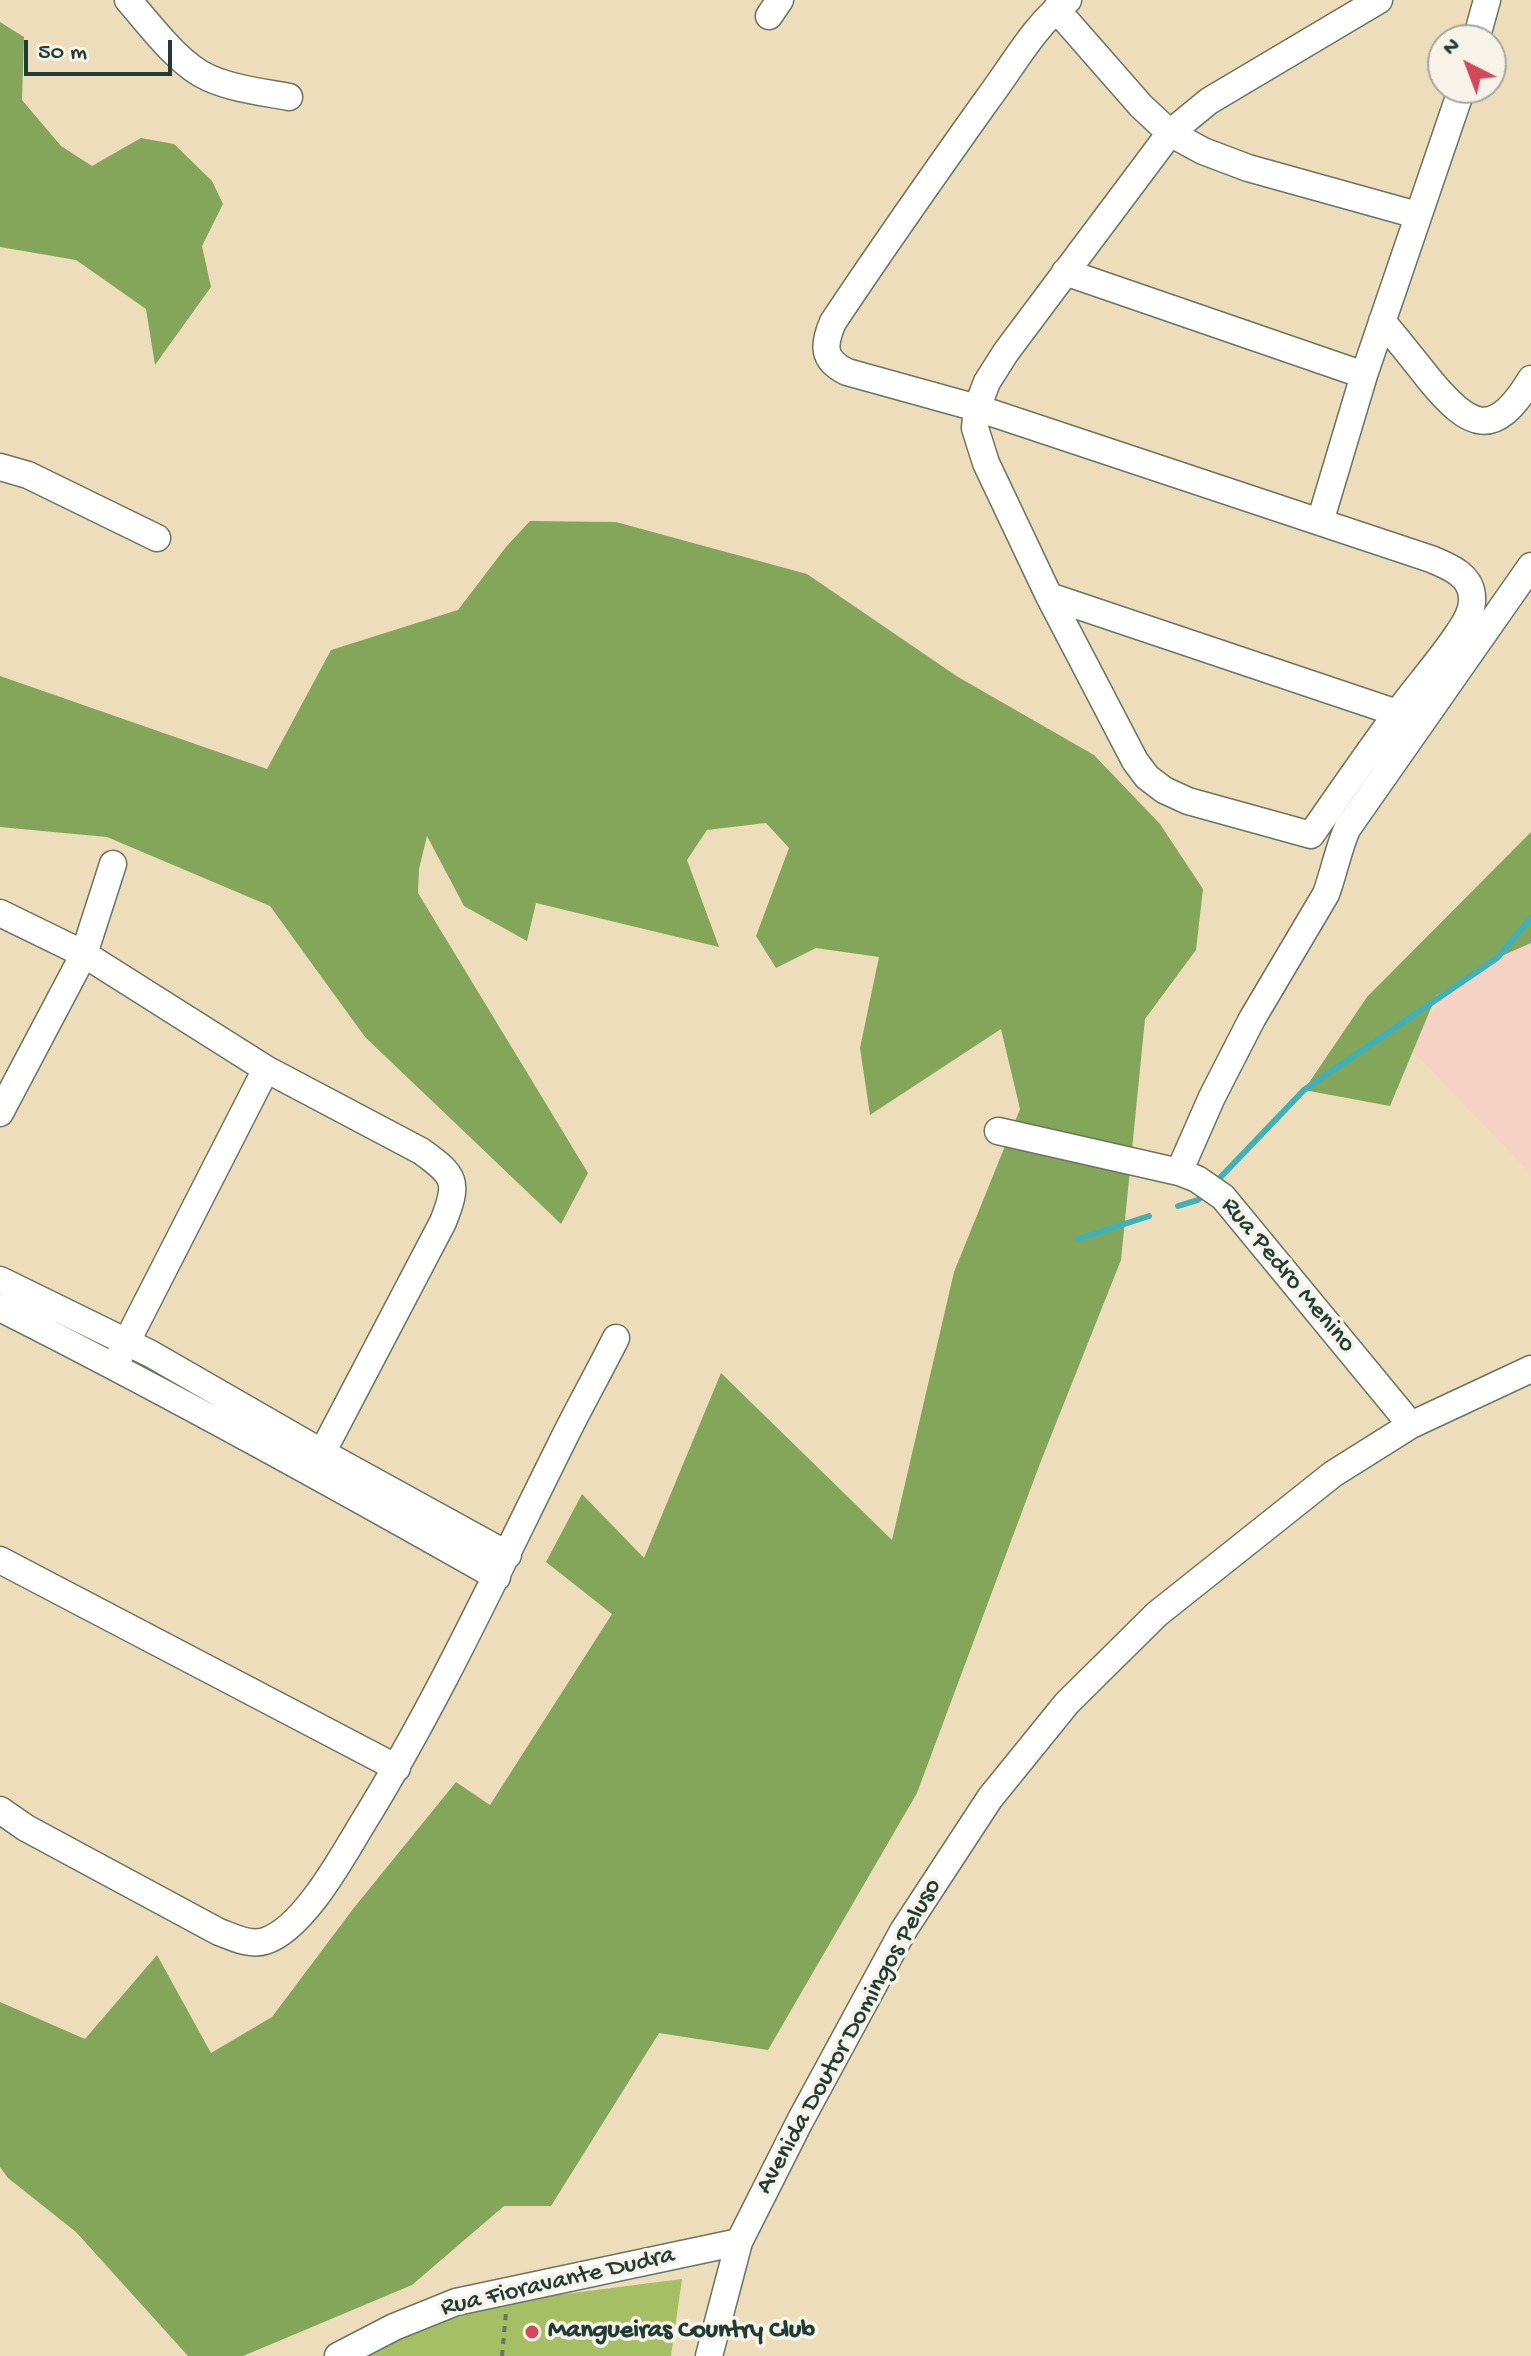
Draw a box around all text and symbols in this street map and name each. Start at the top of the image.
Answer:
scale bar [28,24,176,74]
north arrow [1427,24,1507,104]
text: N [1438,33,1466,62]
text: 50 m [38,39,87,68]
street label: Rua Pedro Menino [1213,1192,1361,1360]
street label: Avenida Doutor Domingos Peluso [750,1874,950,2200]
street label: Rua Fioravante Dudra [438,2241,678,2325]
place label: Mangueiras Country Club [548,2316,815,2348]
marker: Mangueiras Country Club [523,2323,541,2341]

